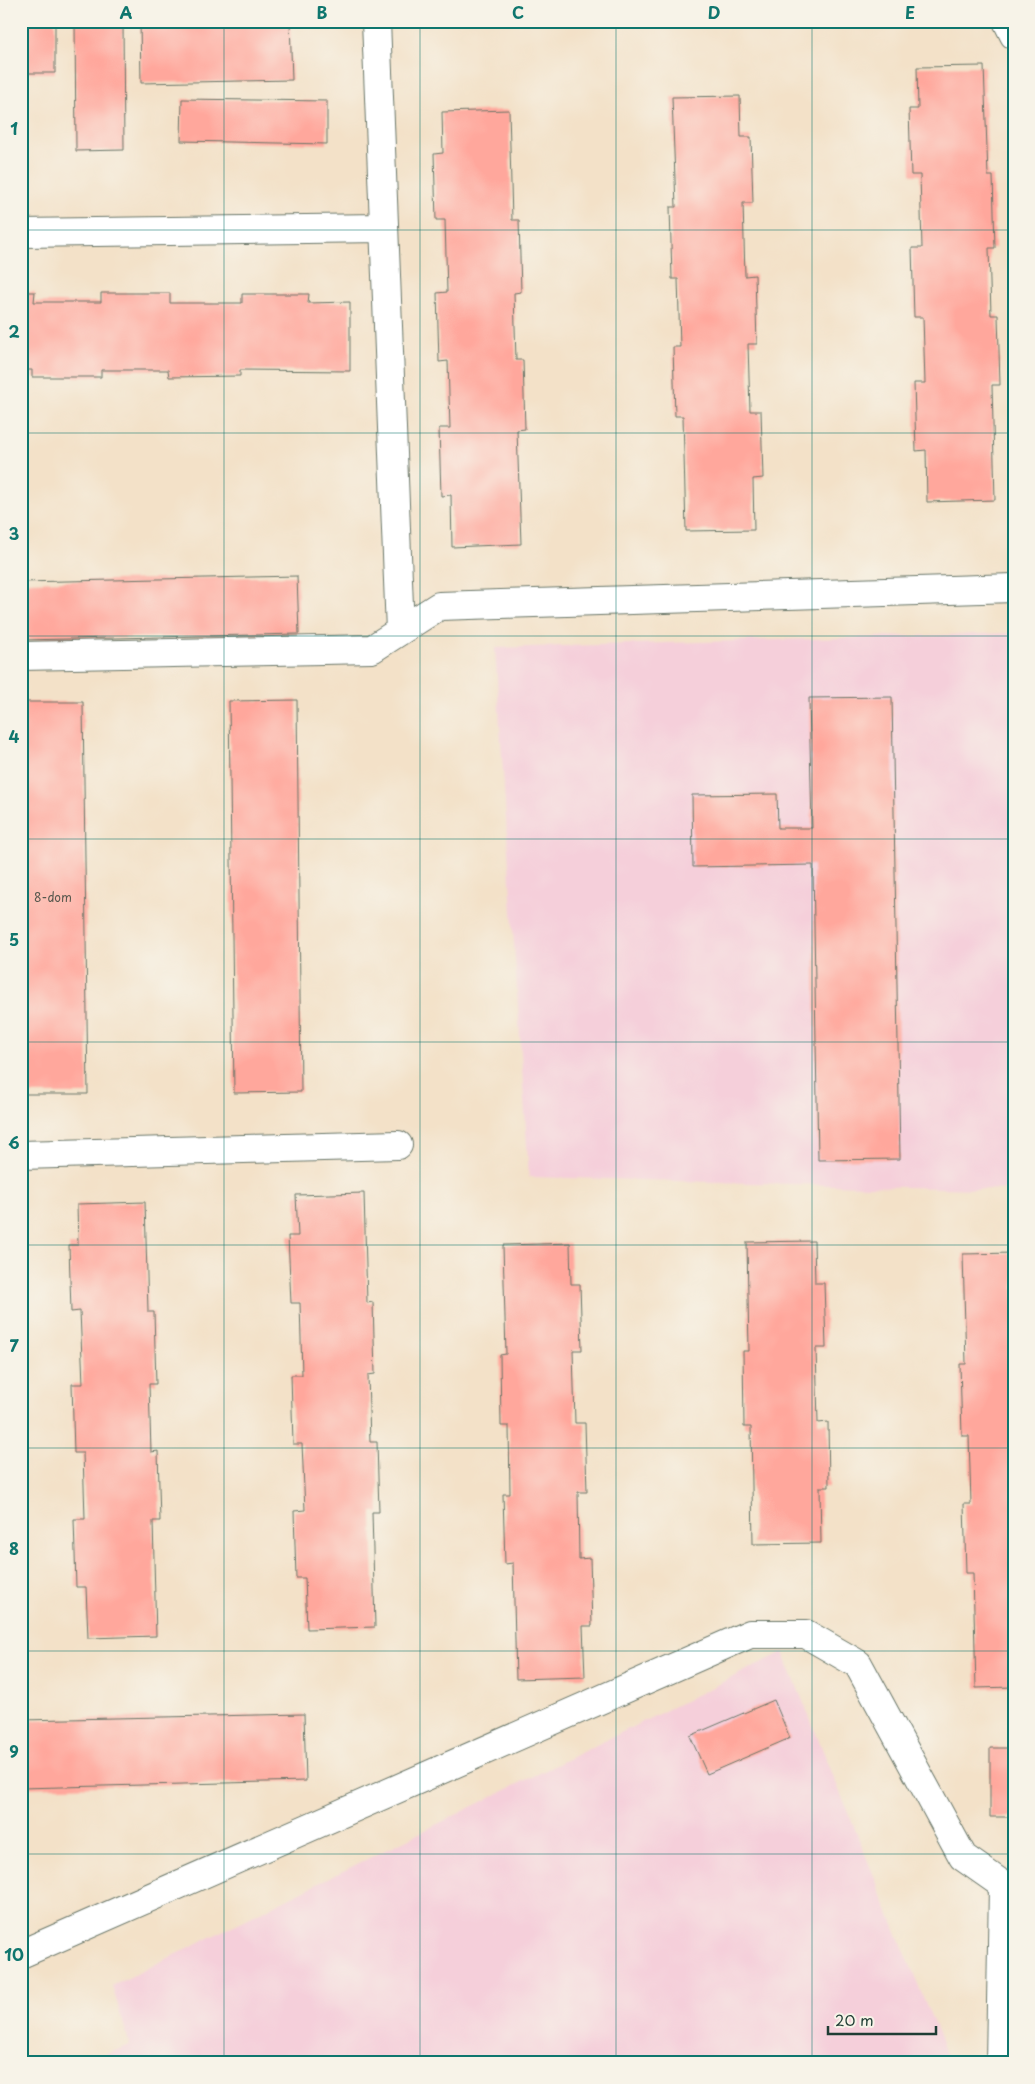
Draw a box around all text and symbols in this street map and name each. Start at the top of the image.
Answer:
text: A [120,0,133,24]
text: B [317,0,328,24]
text: C [512,0,524,24]
text: D [708,0,720,24]
text: E [905,0,915,24]
text: 1 [10,116,18,140]
text: 2 [8,319,20,343]
text: 3 [9,521,19,545]
text: 4 [9,724,20,748]
house number: 8-dom [34,888,72,906]
text: 5 [9,927,19,951]
text: 6 [8,1130,20,1154]
text: 7 [9,1333,19,1357]
text: 8 [9,1536,19,1560]
text: 9 [9,1739,19,1763]
text: 10 [4,1942,24,1966]
scale bar [828,2004,935,2036]
text: 20 m [835,2008,874,2031]

